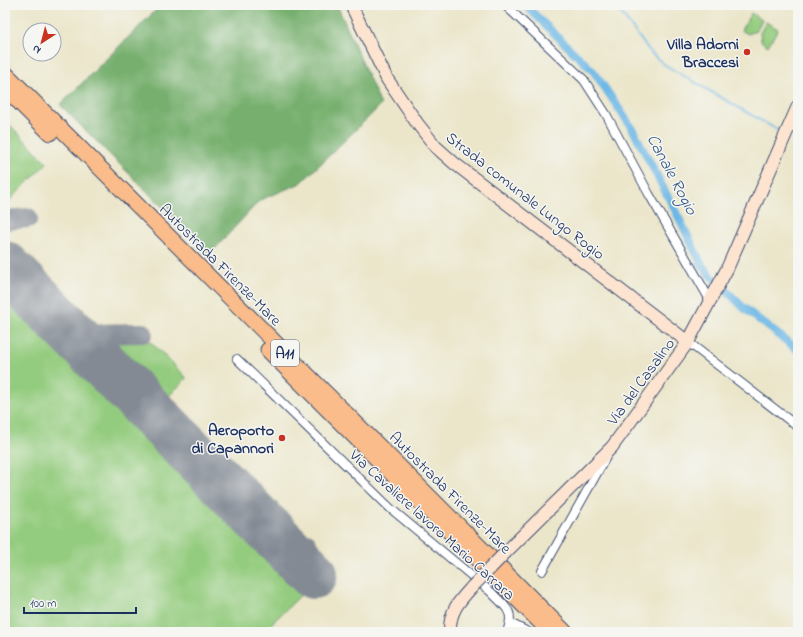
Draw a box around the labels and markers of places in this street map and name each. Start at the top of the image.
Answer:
place label: Villa Adorni Braccesi [666,33,739,75]
marker: Villa Adorni Braccesi [742,47,752,57]
place label: Aeroporto di Capannori [191,419,274,461]
marker: Aeroporto di Capannori [277,433,287,443]

